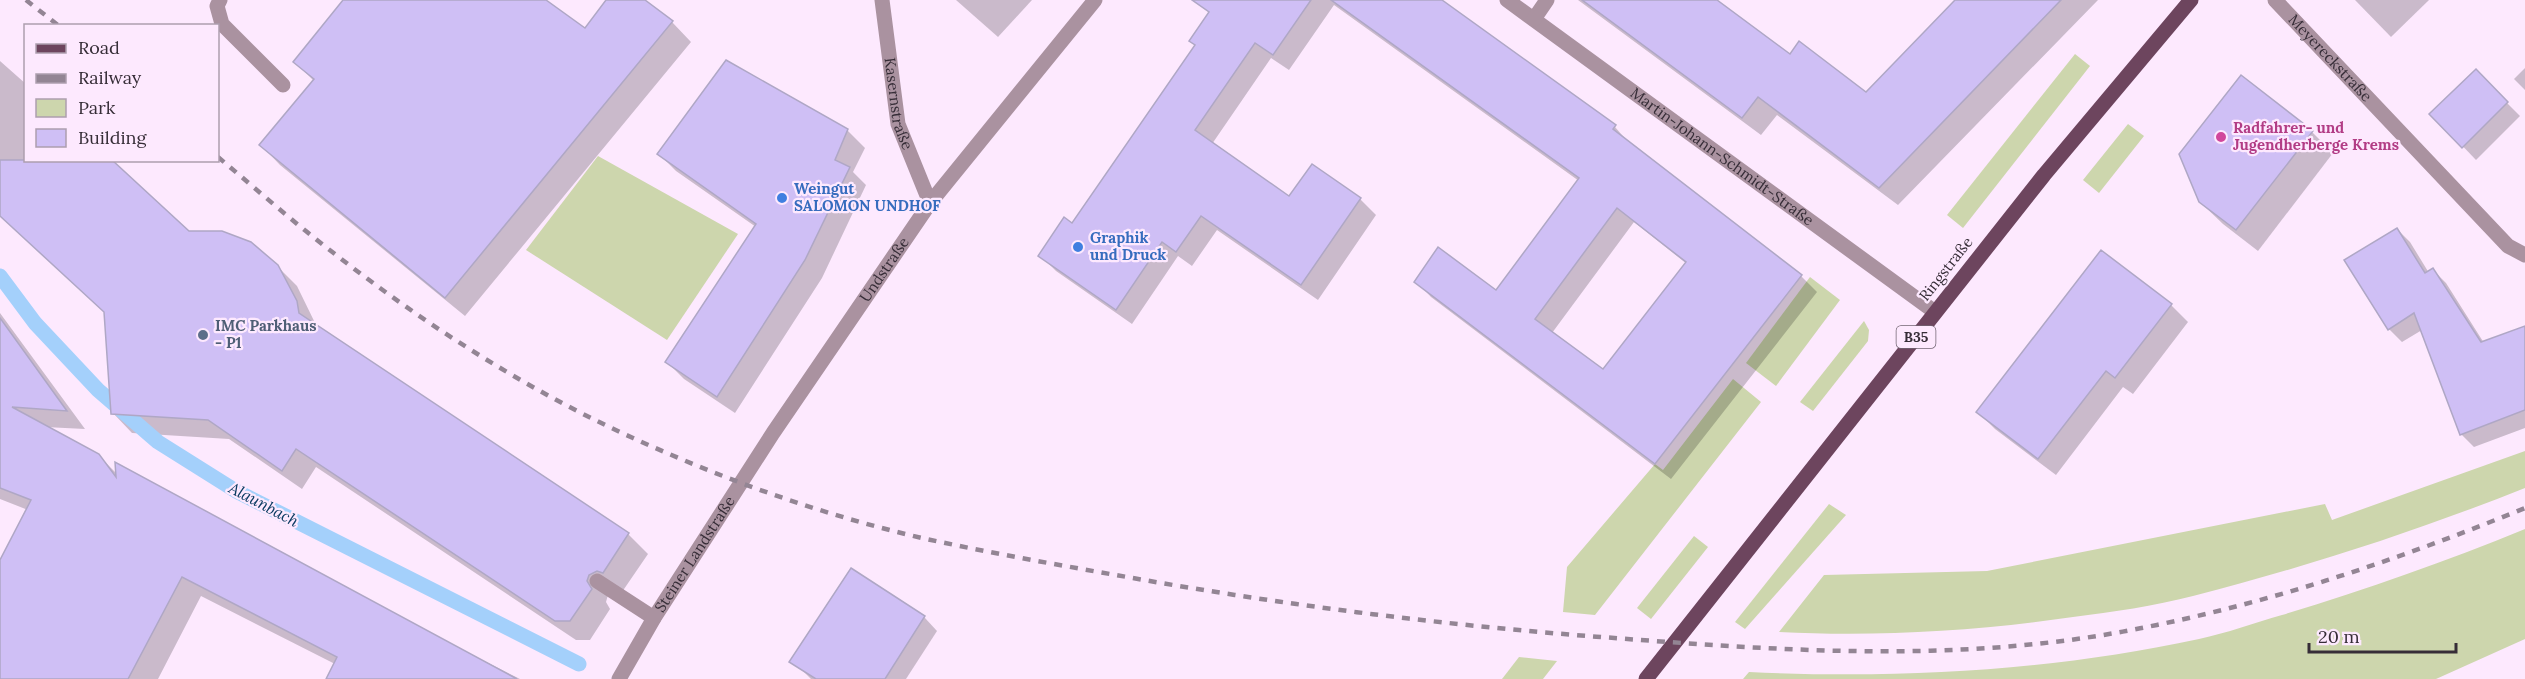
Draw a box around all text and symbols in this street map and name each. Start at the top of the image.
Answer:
street label: Meyereckstraße [2284,10,2376,105]
legend [24,24,219,162]
text: Road [78,36,120,59]
street label: Kasernstraße [880,56,917,152]
text: Railway [78,66,142,89]
street label: Martin-Johann-Schmidt-Straße [1627,83,1818,229]
text: Park [78,96,116,119]
place label: Radfahrer- und Jugendherberge Krems [2233,118,2399,154]
text: Building [78,126,148,149]
marker: Radfahrer- und Jugendherberge Krems [2214,130,2228,144]
place label: Weingut SALOMON UNDHOF [794,179,941,215]
marker: Weingut SALOMON UNDHOF [775,191,789,205]
place label: Graphik und Druck [1090,228,1166,264]
street label: Undstraße [855,233,913,306]
street label: Ringstraße [1915,233,1977,305]
marker: Graphik und Druck [1071,240,1085,254]
place label: IMC Parkhaus - P1 [215,316,316,352]
road number: B35 [1896,326,1936,348]
marker: IMC Parkhaus - P1 [196,328,210,342]
water label: Alaunbach [225,477,302,531]
street label: Steiner Landstraße [650,492,739,616]
scale bar [2309,616,2456,654]
text: 20 m [2318,625,2360,648]

